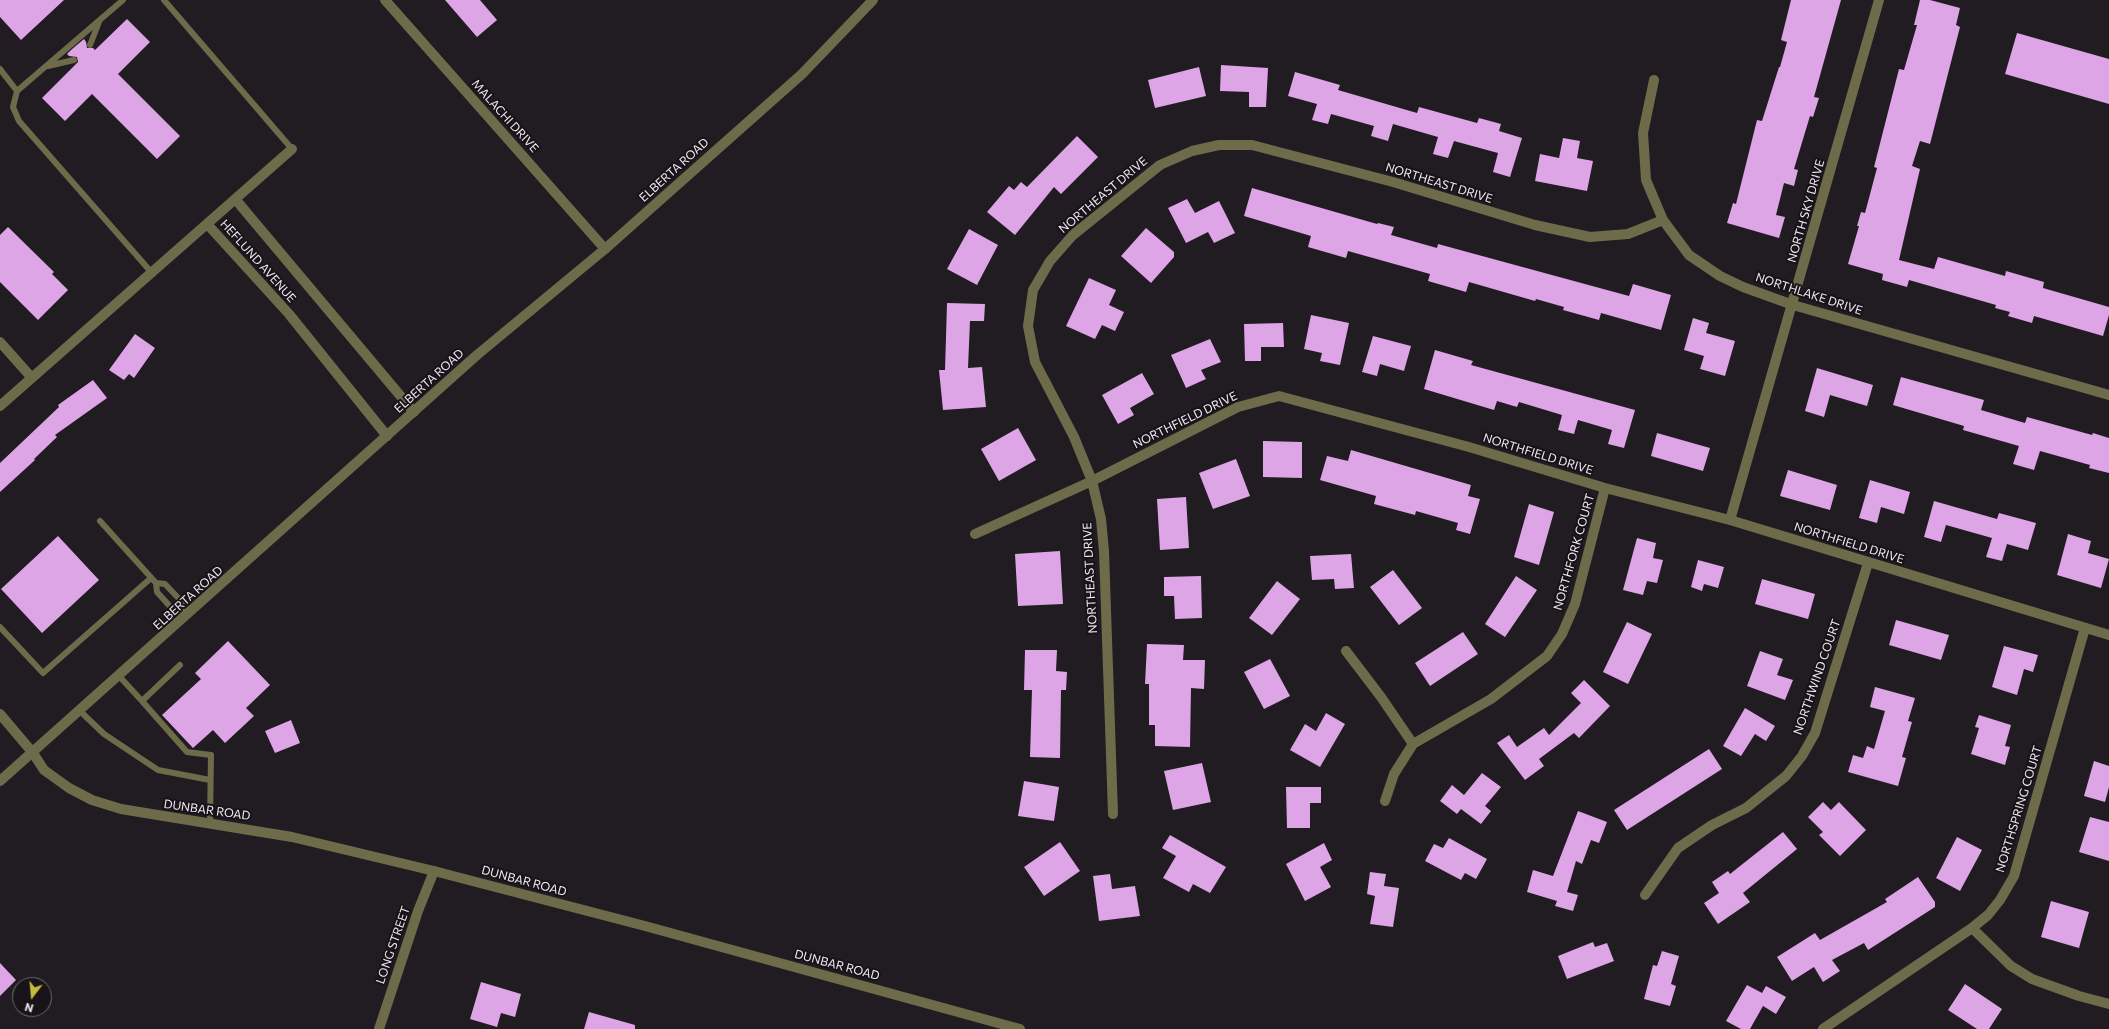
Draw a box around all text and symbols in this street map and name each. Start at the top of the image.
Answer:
street label: MALACHI DRIVE [469,77,541,155]
street label: ELBERTA ROAD [636,135,712,205]
street label: NORTHEAST DRIVE [1056,154,1150,236]
street label: NORTH SKY DRIVE [1784,158,1828,264]
street label: NORTHEAST DRIVE [1384,160,1494,206]
street label: HEFLUND AVENUE [217,217,299,305]
street label: NORTHLAKE DRIVE [1754,270,1864,318]
street label: ELBERTA ROAD [391,346,467,416]
street label: NORTHFIELD DRIVE [1130,388,1240,452]
street label: NORTHFIELD DRIVE [1481,430,1595,478]
street label: NORTHFORK COURT [1550,492,1598,612]
street label: NORTHFIELD DRIVE [1792,519,1906,567]
street label: NORTHEAST DRIVE [1080,522,1100,634]
street label: ELBERTA ROAD [150,563,226,633]
street label: NORTHWIND COURT [1790,617,1844,737]
street label: NORTHSPRING COURT [1993,744,2045,874]
street label: DUNBAR ROAD [163,797,251,823]
street label: DUNBAR ROAD [480,863,568,899]
street label: LONG STREET [373,904,413,986]
street label: DUNBAR ROAD [793,947,881,983]
north arrow [12,977,52,1017]
text: N [23,1001,35,1015]

